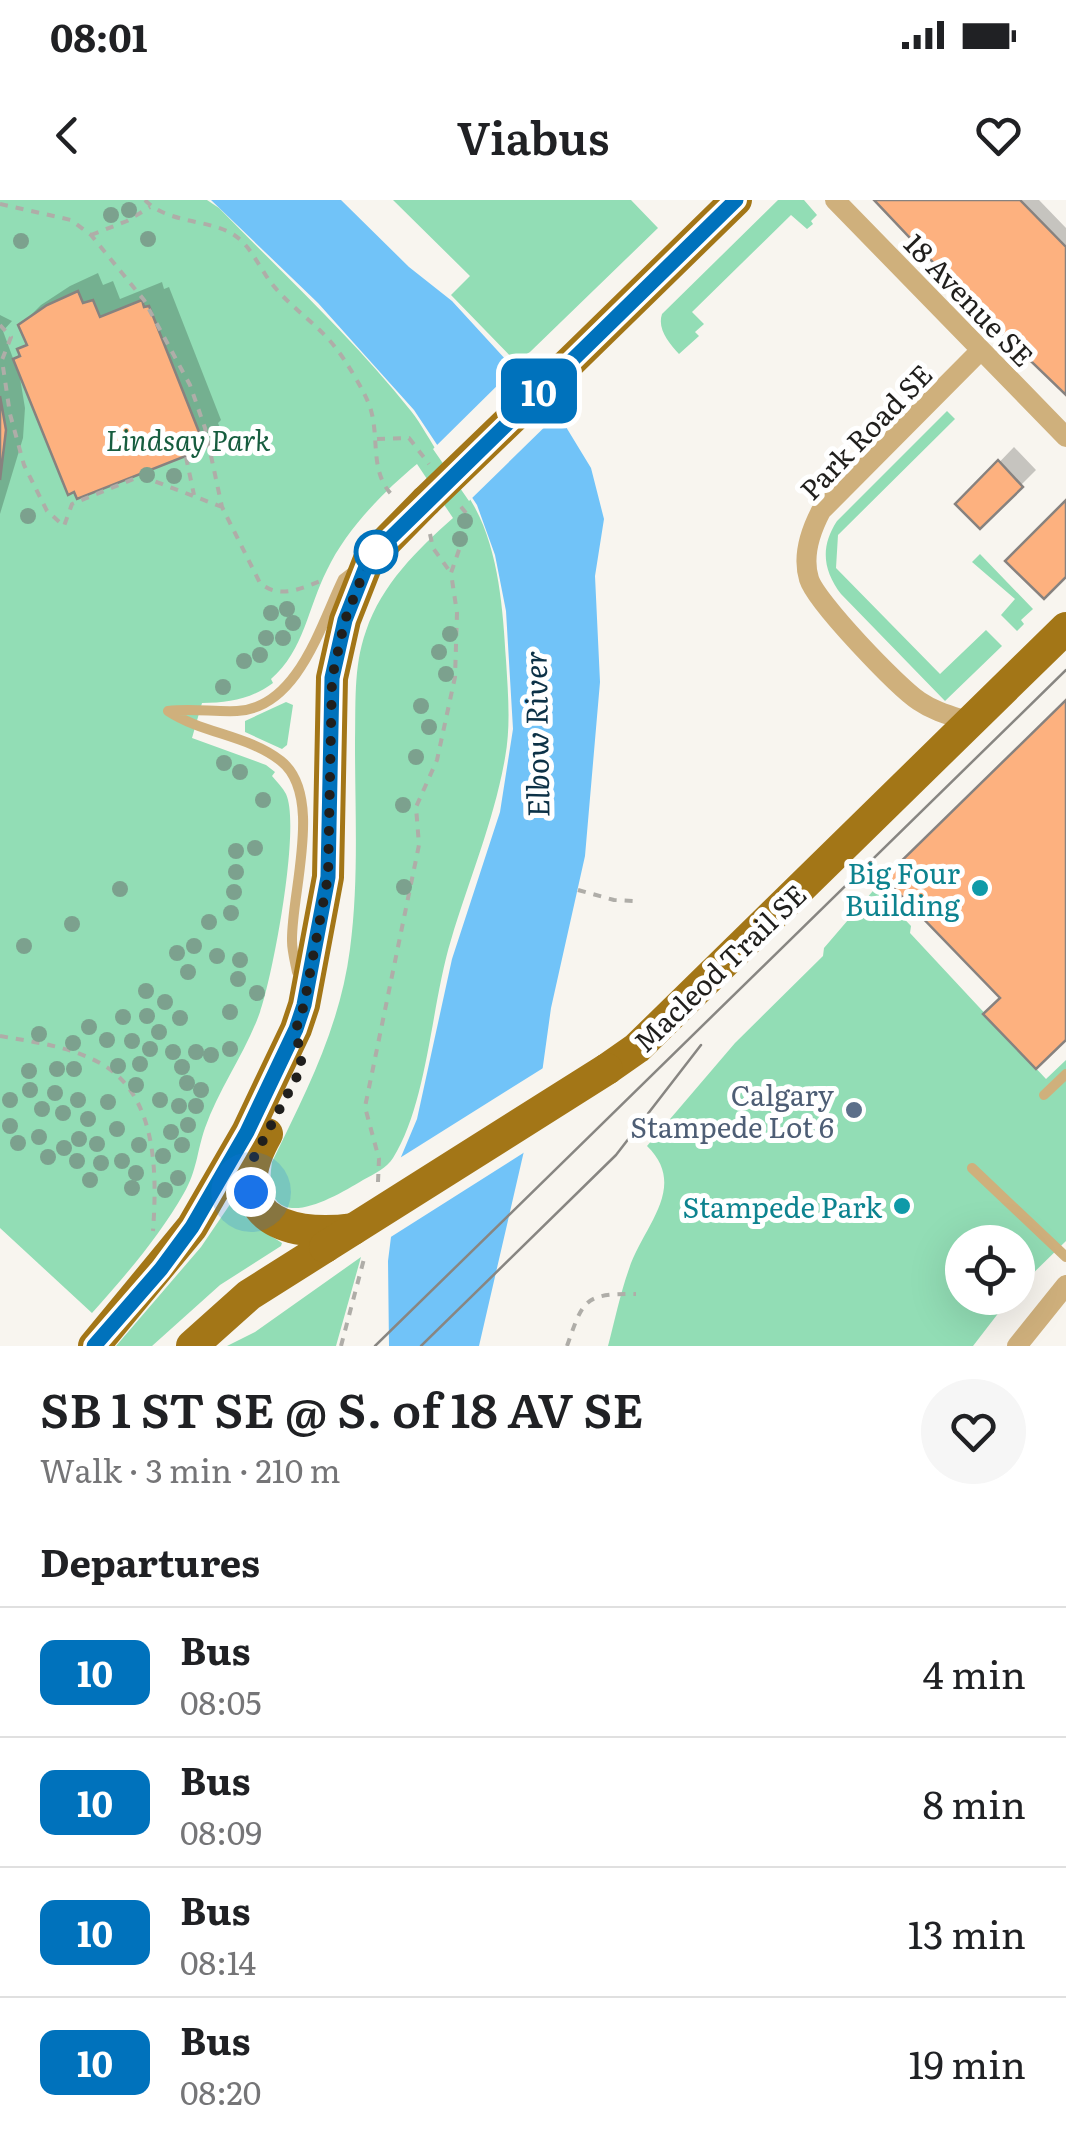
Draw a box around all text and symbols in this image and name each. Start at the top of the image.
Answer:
text: 08:01 [50,7,147,64]
text: Viabus [457,102,609,169]
icon: back [40,108,95,163]
icon: heart [971,108,1026,163]
street label: 18 Avenue SE [896,223,1044,375]
street label: Park Road SE [789,353,941,509]
line badge: 10 [494,358,584,424]
text: 10 [521,365,557,417]
park label: Lindsay Park [106,418,271,460]
unlabelled marker [355,531,397,573]
water label: Elbow River [512,650,558,818]
place label: Big Four Building [845,851,961,925]
street label: Macleod Trail SE [623,873,815,1061]
marker: Big Four Building [969,877,991,899]
place label: Calgary Stampede Lot 6 [630,1073,835,1147]
marker: Calgary Stampede Lot 6 [843,1099,865,1121]
your location [226,1167,276,1217]
place label: Stampede Park [683,1185,883,1227]
marker: Stampede Park [891,1195,913,1217]
map controls [945,1225,1035,1315]
button: locate [945,1225,1035,1315]
text: SB 1 ST SE @ S. of 18 AV SE [40,1372,644,1443]
button: heart [921,1379,1026,1484]
text: Walk · 3 min · 210 m [40,1445,341,1493]
text: Departures [40,1532,260,1589]
text: Bus [180,1620,251,1677]
text: 4 min [923,1644,1026,1701]
text: 10 [77,1646,113,1698]
text: 08:05 [180,1677,262,1725]
text: Bus [180,1750,251,1807]
text: 8 min [923,1774,1026,1831]
text: 10 [77,1776,113,1828]
text: 08:09 [180,1807,262,1855]
text: Bus [180,1880,251,1937]
text: 13 min [908,1904,1026,1961]
text: 10 [77,1906,113,1958]
text: 08:14 [180,1937,256,1985]
text: Bus [180,2010,251,2067]
text: 19 min [908,2034,1026,2091]
text: 10 [77,2036,113,2088]
text: 08:20 [180,2067,261,2115]

